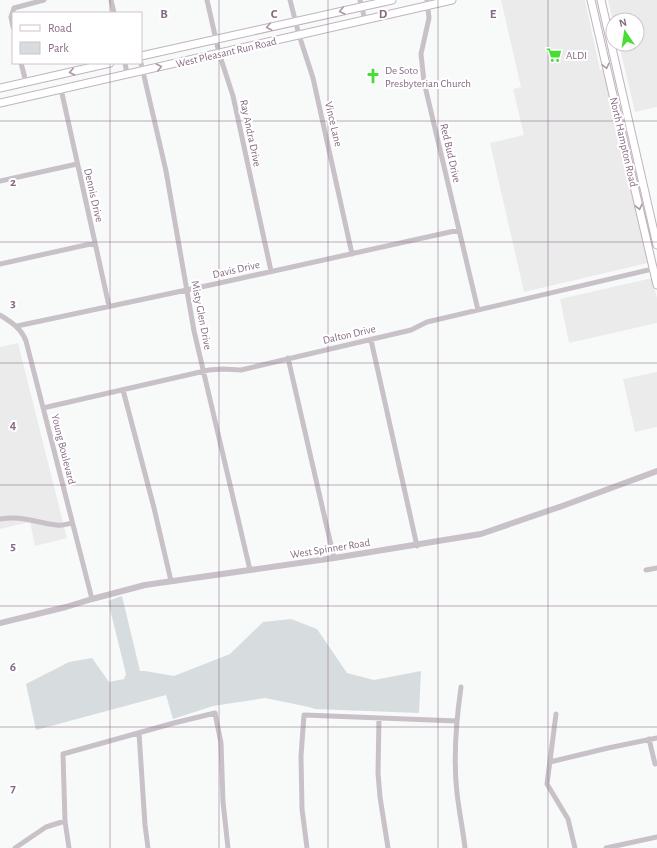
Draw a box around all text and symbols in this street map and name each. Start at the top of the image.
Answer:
one-way arrow [339,7,345,15]
text: B [160,8,168,21]
text: C [271,8,278,21]
text: D [379,8,388,21]
text: E [490,8,497,21]
legend [12,12,142,64]
north arrow [605,12,645,52]
text: N [618,17,628,29]
text: Road [48,22,72,34]
one-way arrow [266,23,272,31]
street label: West Pleasant Run Road [175,35,278,69]
text: Park [48,42,69,54]
supermarket icon: ALDI [545,46,563,64]
place label: ALDI [566,50,587,61]
one-way arrow [601,62,610,69]
one-way arrow [156,63,162,71]
place label: De Soto Presbyterian Church [385,65,471,89]
one-way arrow [69,67,76,75]
church icon: De Soto Presbyterian Church [364,67,382,85]
street label: North Hampton Road [608,96,639,188]
street label: Ray Andra Drive [238,99,263,168]
street label: Vince Lane [323,100,344,148]
street label: Red Bud Drive [438,123,463,184]
street label: Dennis Drive [82,167,105,223]
text: 2 [10,176,16,189]
one-way arrow [634,204,642,210]
street label: Davis Drive [211,259,261,280]
street label: Misty Glen Drive [189,280,214,351]
text: 3 [10,297,16,310]
street label: Dalton Drive [322,323,377,346]
street label: Young Boulevard [49,413,78,486]
text: 4 [10,419,17,432]
street label: West Spinner Road [289,537,371,560]
text: 5 [10,540,16,553]
text: 6 [10,661,16,674]
text: 7 [10,782,16,795]

